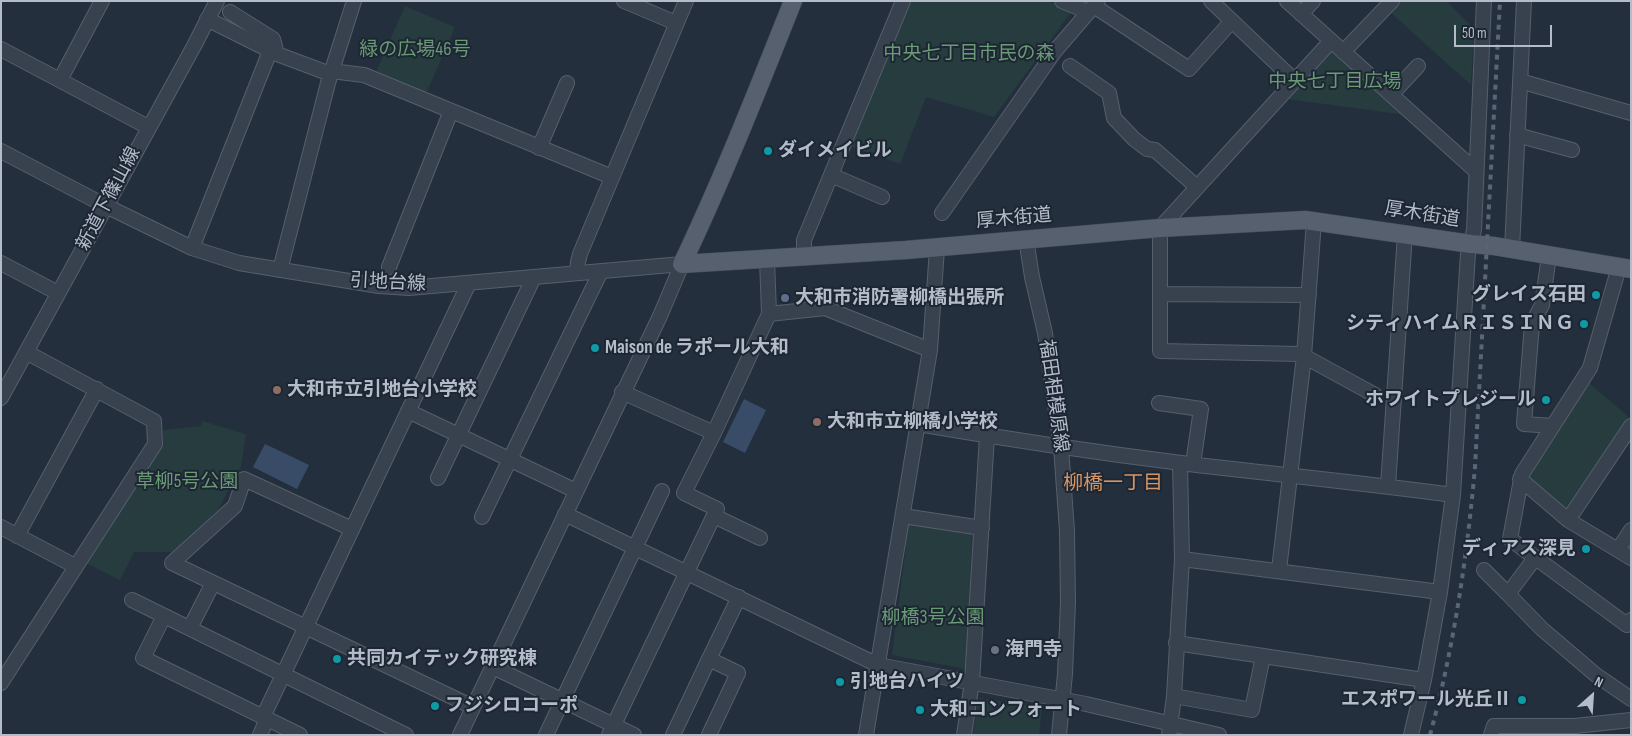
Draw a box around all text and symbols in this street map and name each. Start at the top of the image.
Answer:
scale bar [1457,15,1554,47]
text: 50 m [1462,24,1487,43]
park label: 緑の広場46号 [359,39,471,61]
park label: 中央七丁目市民の森 [884,43,1054,65]
park label: 中央七丁目広場 [1269,71,1401,93]
place label: ダイメイビル [778,140,892,162]
street label: 新道下篠山線 [72,143,146,255]
marker: ダイメイビル [762,145,774,157]
street label: 厚木街道 [1383,198,1461,232]
street label: 厚木街道 [975,204,1053,234]
street label: 引地台線 [349,270,427,296]
place label: グレイス石田 [1472,284,1586,306]
place label: 大和市消防署柳橋出張所 [795,287,1004,309]
marker: グレイス石田 [1590,289,1602,301]
marker: 大和市消防署柳橋出張所 [779,292,791,304]
place label: シティハイムＲＩＳＩＮＧ [1346,313,1574,335]
marker: シティハイムＲＩＳＩＮＧ [1578,318,1590,330]
place label: Maison de ラポール大和 [605,337,789,359]
street label: 福田相模原線 [1034,338,1072,454]
marker: Maison de ラポール大和 [589,342,601,354]
place label: 大和市立引地台小学校 [287,379,477,401]
marker: 大和市立引地台小学校 [271,384,283,396]
place label: ホワイトプレジール [1365,389,1536,411]
marker: ホワイトプレジール [1540,394,1552,406]
place label: 大和市立柳橋小学校 [827,411,998,433]
marker: 大和市立柳橋小学校 [811,416,823,428]
park label: 草柳5号公園 [136,471,238,493]
district label: 柳橋一丁目 [1063,472,1163,496]
place label: ディアス深見 [1462,538,1576,560]
marker: ディアス深見 [1580,543,1592,555]
park label: 柳橋3号公園 [882,607,984,629]
place label: 海門寺 [1005,639,1062,661]
marker: 海門寺 [989,644,1001,656]
place label: 共同カイテック研究棟 [347,648,537,670]
marker: 共同カイテック研究棟 [331,653,343,665]
place label: 引地台ハイツ [850,671,964,693]
north arrow [1567,671,1617,721]
text: N [1592,673,1606,691]
marker: 引地台ハイツ [834,676,846,688]
place label: エスポワール光丘Ⅱ [1341,689,1512,711]
marker: エスポワール光丘Ⅱ [1516,694,1528,706]
place label: フジシロコーポ [445,695,578,717]
place label: 大和コンフォート [930,699,1082,721]
marker: フジシロコーポ [429,700,441,712]
marker: 大和コンフォート [914,704,926,716]

